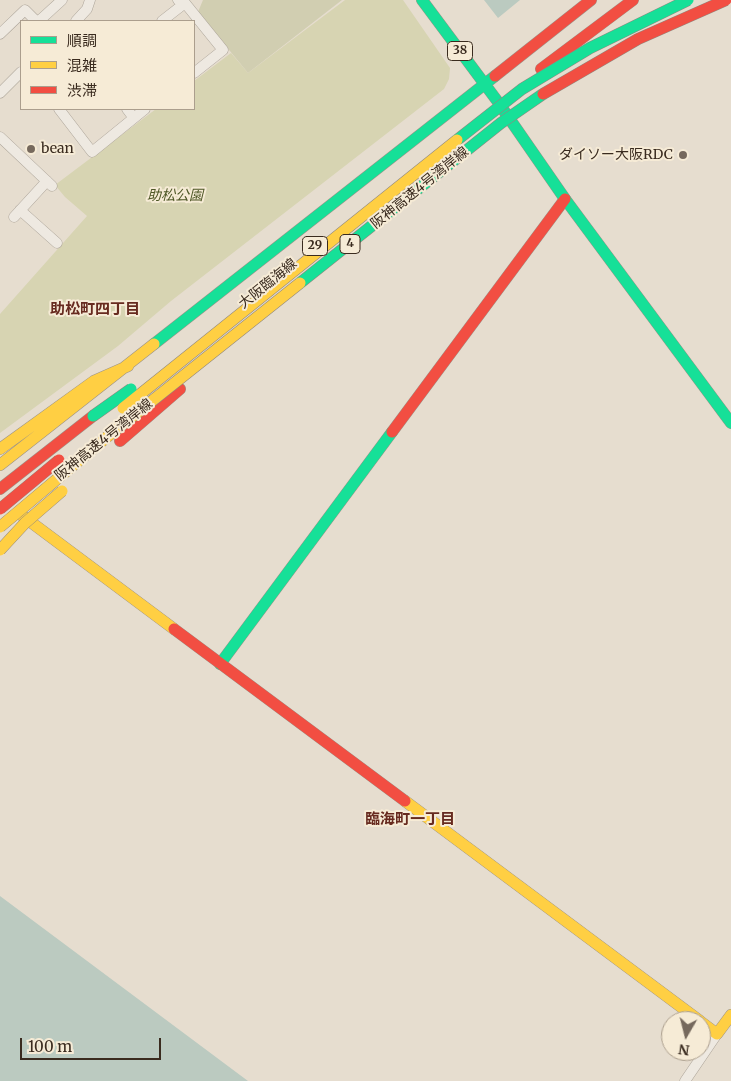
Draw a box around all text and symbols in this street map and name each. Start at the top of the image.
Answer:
legend [20,20,195,110]
text: 順調 [67,31,97,50]
road number: 38 [448,41,472,60]
text: 混雑 [67,56,97,75]
text: 渋滞 [67,81,97,100]
place label: bean [41,141,74,157]
marker: bean [25,143,37,155]
street label: 阪神高速4号湾岸線 [368,144,472,232]
place label: ダイソー大阪RDC [559,147,673,163]
marker: ダイソー大阪RDC [677,149,689,161]
park label: 助松公園 [147,188,203,204]
road number: 4 [340,234,360,253]
road number: 29 [302,237,328,256]
street label: 大阪臨海線 [236,255,300,313]
district label: 助松町四丁目 [50,301,140,319]
street label: 阪神高速4号湾岸線 [52,396,156,484]
district label: 臨海町一丁目 [365,811,455,829]
north arrow [661,1011,711,1061]
scale bar [22,1028,164,1060]
text: 100 m [28,1037,72,1056]
text: N [677,1040,691,1060]

